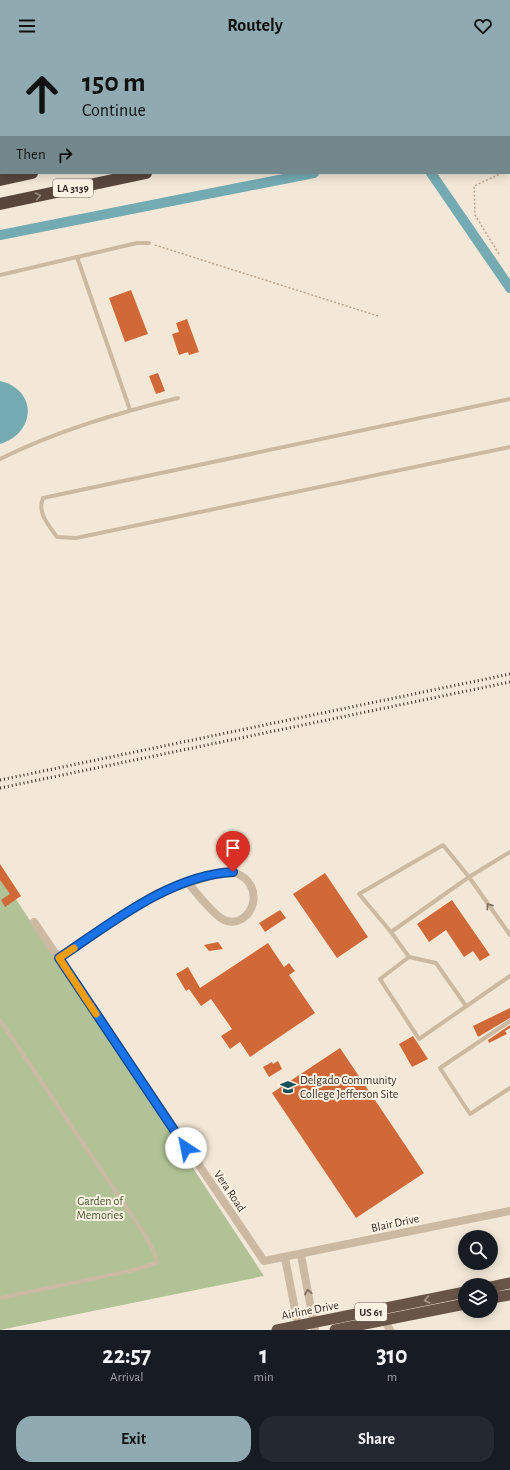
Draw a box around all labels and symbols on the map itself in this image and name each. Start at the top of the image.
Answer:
road number: LA 3139 [53,179,93,197]
one-way arrow [35,192,41,200]
pin [216,831,250,872]
one-way arrow [487,903,494,910]
place label: Delgado Community College Jefferson Site [300,1074,398,1100]
school or university icon: Delgado Community College Jefferson Site [279,1078,297,1096]
position arrow [165,1127,207,1169]
street label: Vera Road [212,1168,248,1214]
park label: Garden of Memories [77,1195,124,1221]
street label: Blair Drive [370,1212,420,1234]
one-way arrow [304,1289,313,1295]
one-way arrow [424,1296,430,1304]
street label: Airline Drive [280,1299,340,1321]
road number: US 61 [355,1303,387,1321]

